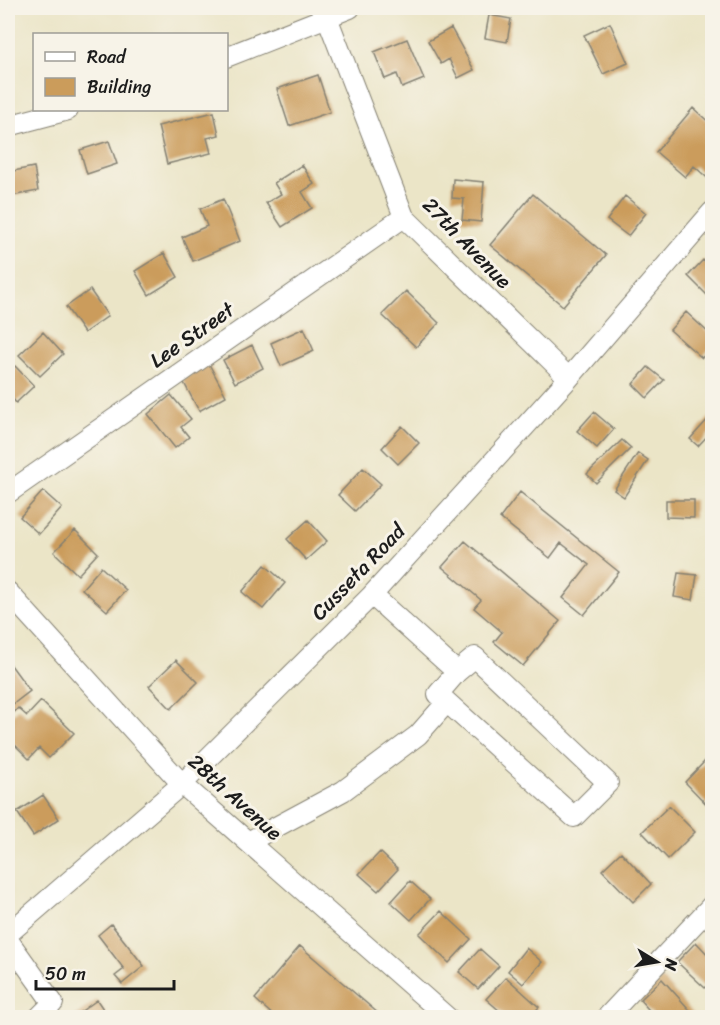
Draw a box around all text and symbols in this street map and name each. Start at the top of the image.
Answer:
legend [33,33,228,111]
text: Road [87,41,127,73]
text: Building [87,71,151,103]
street label: 27th Avenue [413,188,521,298]
street label: Lee Street [141,291,244,378]
street label: Cusseta Road [301,513,416,630]
street label: 28th Avenue [179,744,291,850]
north arrow [627,932,687,992]
scale bar [36,953,174,991]
text: N [656,956,687,974]
text: 50 m [45,958,86,990]

